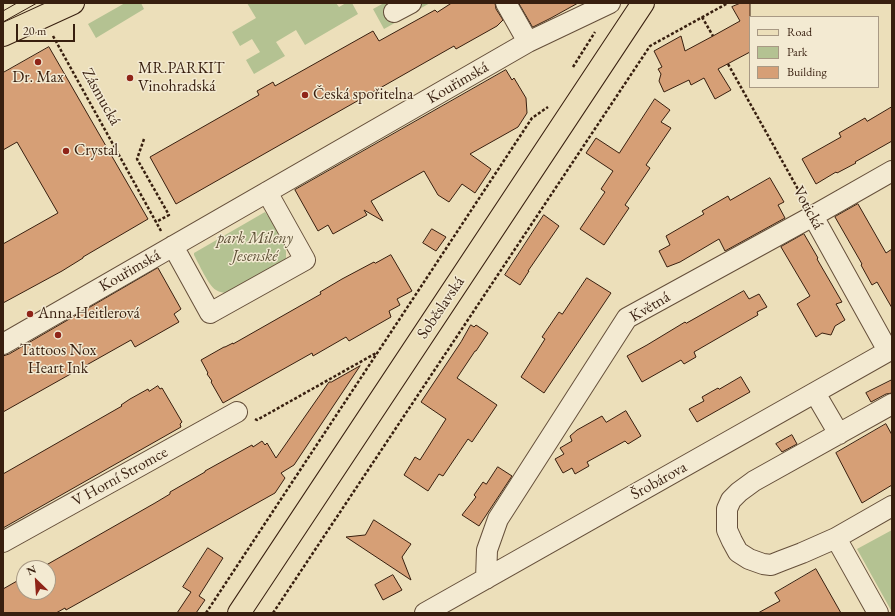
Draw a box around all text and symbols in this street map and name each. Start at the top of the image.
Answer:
scale bar [18,16,77,42]
legend [749,16,879,88]
text: 20 m [23,23,46,39]
text: Road [787,24,812,40]
text: Park [787,44,807,60]
marker: Dr. Max [33,57,43,67]
street label: Kouřimská [424,58,492,108]
place label: MR.PARKIT Vinohradská [138,59,224,97]
text: Building [787,64,827,80]
street label: Zásmucká [77,65,125,129]
place label: Dr. Max [12,68,64,88]
marker: MR.PARKIT Vinohradská [125,73,135,83]
place label: Česká spořitelna [313,85,413,105]
marker: Česká spořitelna [300,90,310,100]
place label: Crystal [74,141,118,161]
marker: Crystal [61,146,71,156]
street label: Votická [788,183,828,233]
park label: park Mileny Jesenské [217,229,293,267]
street label: Kouřimská [96,246,164,296]
street label: Soběslavská [413,273,469,343]
street label: Květná [626,288,674,326]
place label: Anna Heitlerová [38,304,140,324]
marker: Anna Heitlerová [25,309,35,319]
marker: Tattoos Nox Heart Ink [53,330,63,340]
place label: Tattoos Nox Heart Ink [20,341,96,379]
street label: V Horní Stromce [69,443,171,511]
street label: Šrobárova [628,458,690,504]
north arrow [16,560,56,600]
text: N [24,562,38,578]

